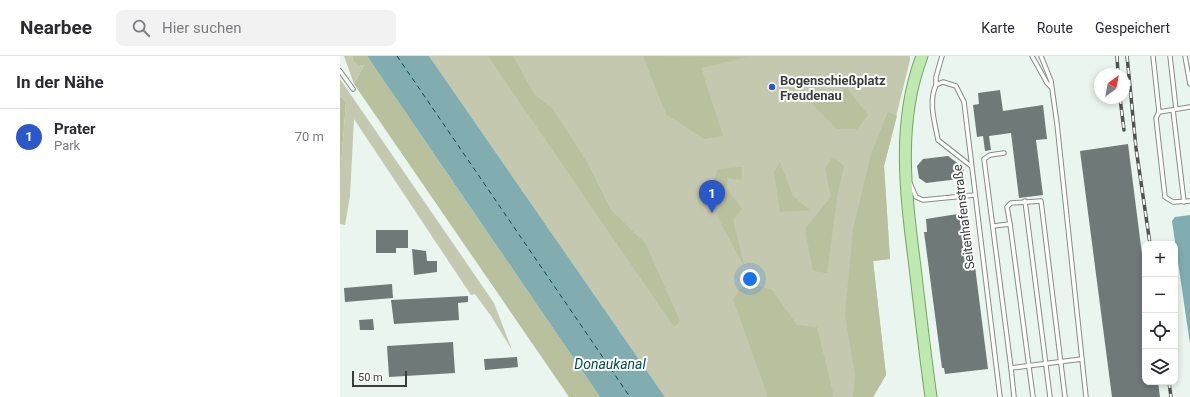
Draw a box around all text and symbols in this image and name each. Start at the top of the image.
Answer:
search box [116,10,396,46]
text: Nearbee [20,16,92,39]
icon: search [130,17,152,39]
text: Hier suchen [162,19,241,37]
text: Karte [981,20,1015,36]
text: Route [1037,20,1073,36]
text: Gespeichert [1095,20,1170,36]
north arrow [1094,68,1130,104]
text: In der Nähe [16,72,104,92]
place label: Bogenschießplatz Freudenau [780,73,886,103]
marker: Bogenschießplatz Freudenau [767,82,777,92]
text: Prater [54,120,96,138]
text: 1 [25,129,33,144]
text: 70 m [295,129,324,144]
text: Park [54,138,80,153]
street label: Seitenhafenstraße [950,164,977,270]
pin: 1 [699,180,725,213]
map controls [1142,241,1178,385]
button: + [1142,241,1178,277]
your location [740,269,760,289]
button: − [1142,277,1178,313]
button: locate [1142,313,1178,349]
button: layers [1142,349,1178,385]
water label: Donaukanal [574,356,646,372]
scale bar [352,369,407,388]
text: 50 m [358,371,383,384]

